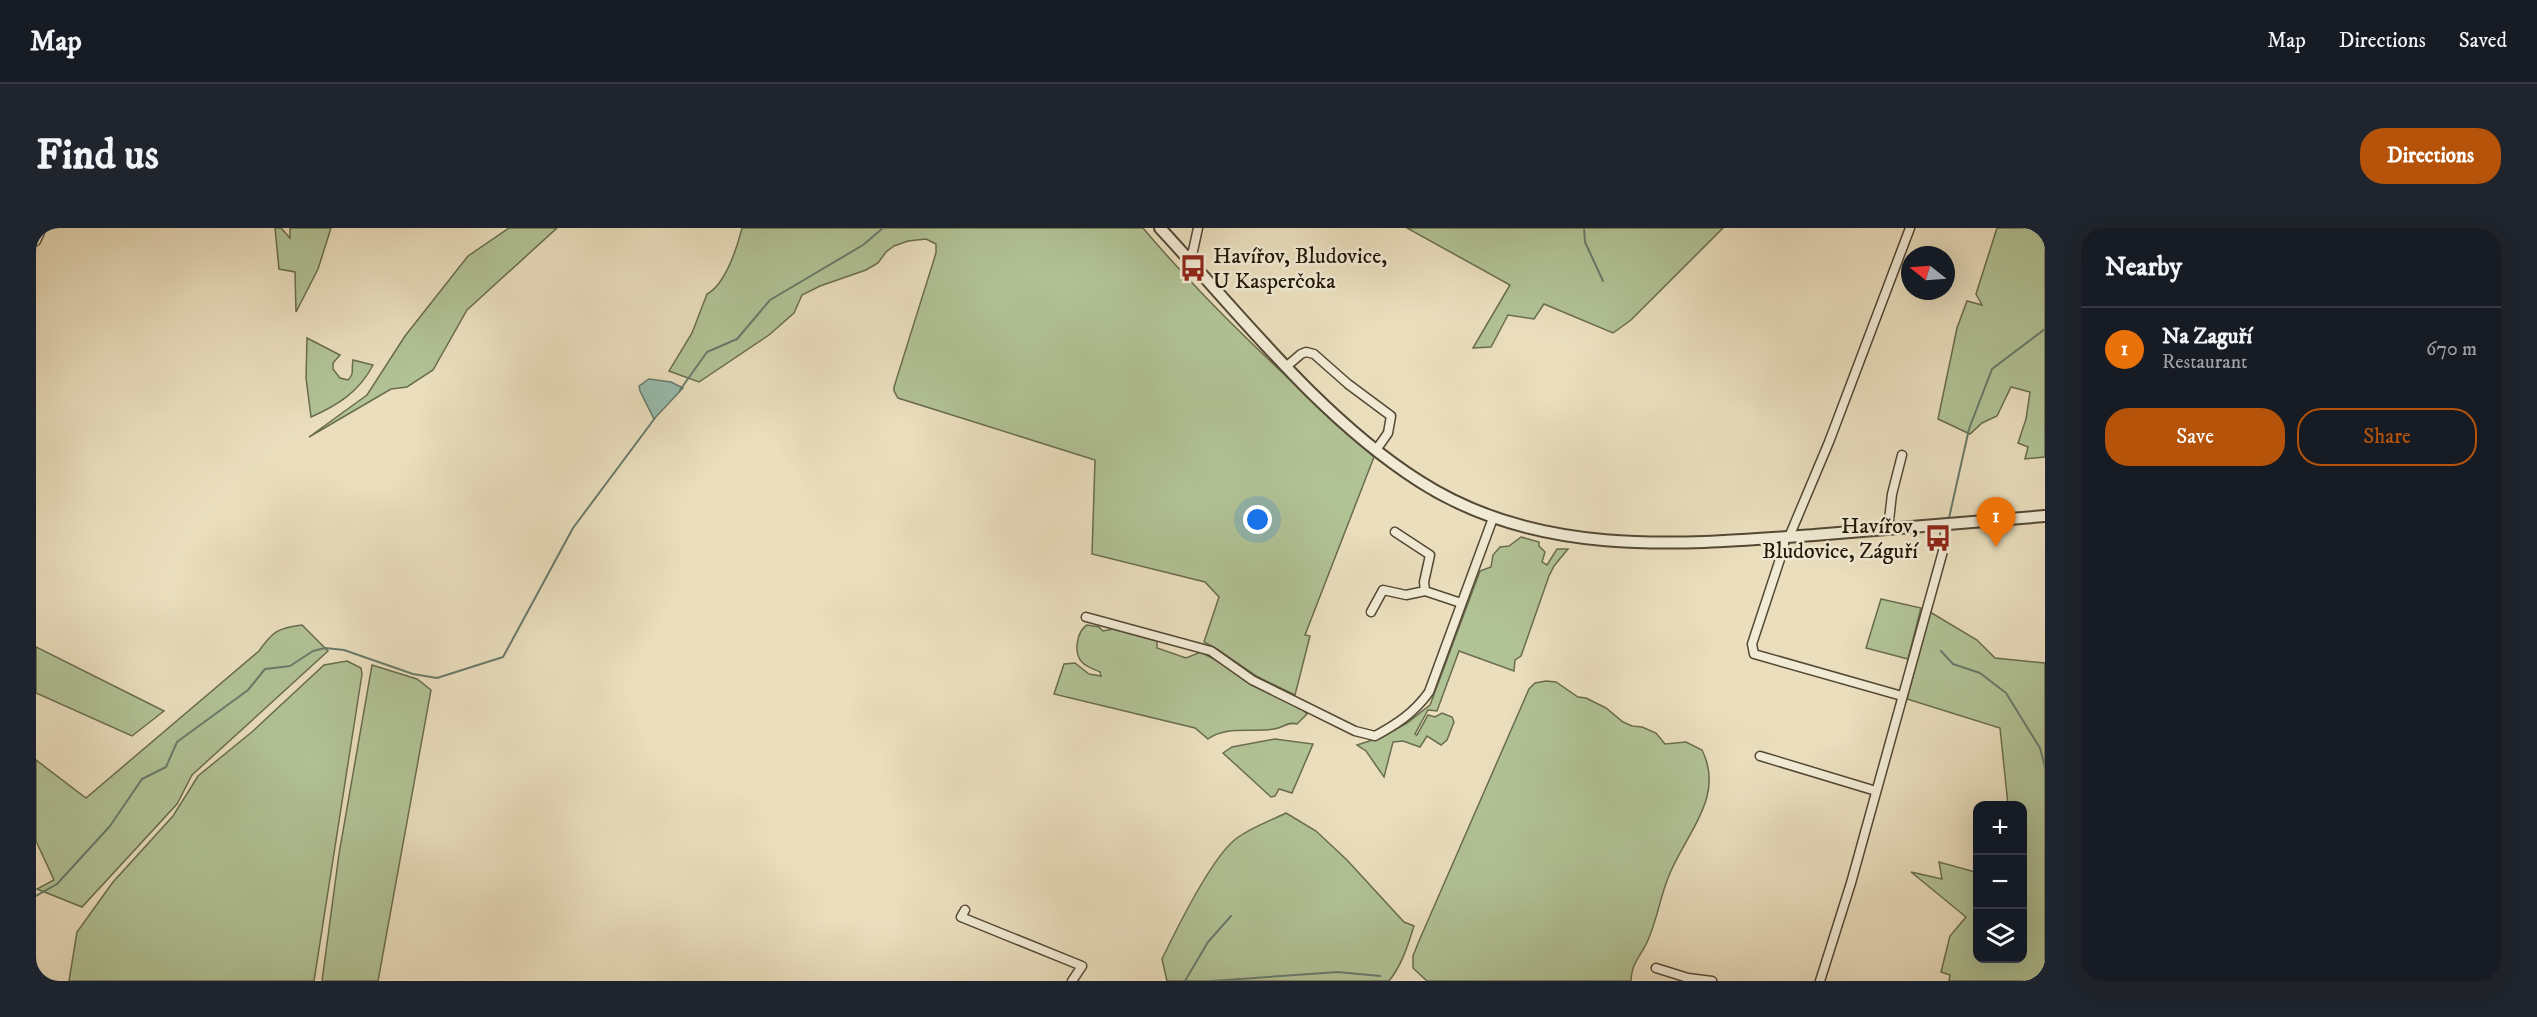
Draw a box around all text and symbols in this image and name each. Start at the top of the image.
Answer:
text: Map [30,24,82,59]
text: Map [2267,28,2306,54]
text: Directions [2339,28,2426,54]
text: Saved [2459,28,2507,54]
button: Directions [2360,128,2501,184]
text: Find us [36,130,159,182]
place label: Havířov, Bludovice, U Kasperčoka [1213,243,1387,295]
north arrow [1901,246,1955,300]
text: Nearby [2105,251,2182,284]
bus stop icon: Havířov, Bludovice, U Kasperčoka [1178,253,1208,283]
text: Na Zaguří [2162,323,2252,350]
text: 1 [2121,337,2128,362]
text: 670 m [2426,337,2477,362]
text: Restaurant [2162,350,2247,375]
button: Save [2105,408,2285,466]
button: Share [2297,408,2477,466]
pin: 1 [1976,498,2016,547]
your location [1243,505,1272,534]
place label: Havířov, Bludovice, Záguří [1762,513,1919,565]
bus stop icon: Havířov, Bludovice, Záguří [1923,523,1953,553]
map controls [1973,801,2027,963]
button: + [1973,801,2027,855]
button: − [1973,855,2027,909]
button: layers [1973,909,2027,963]

